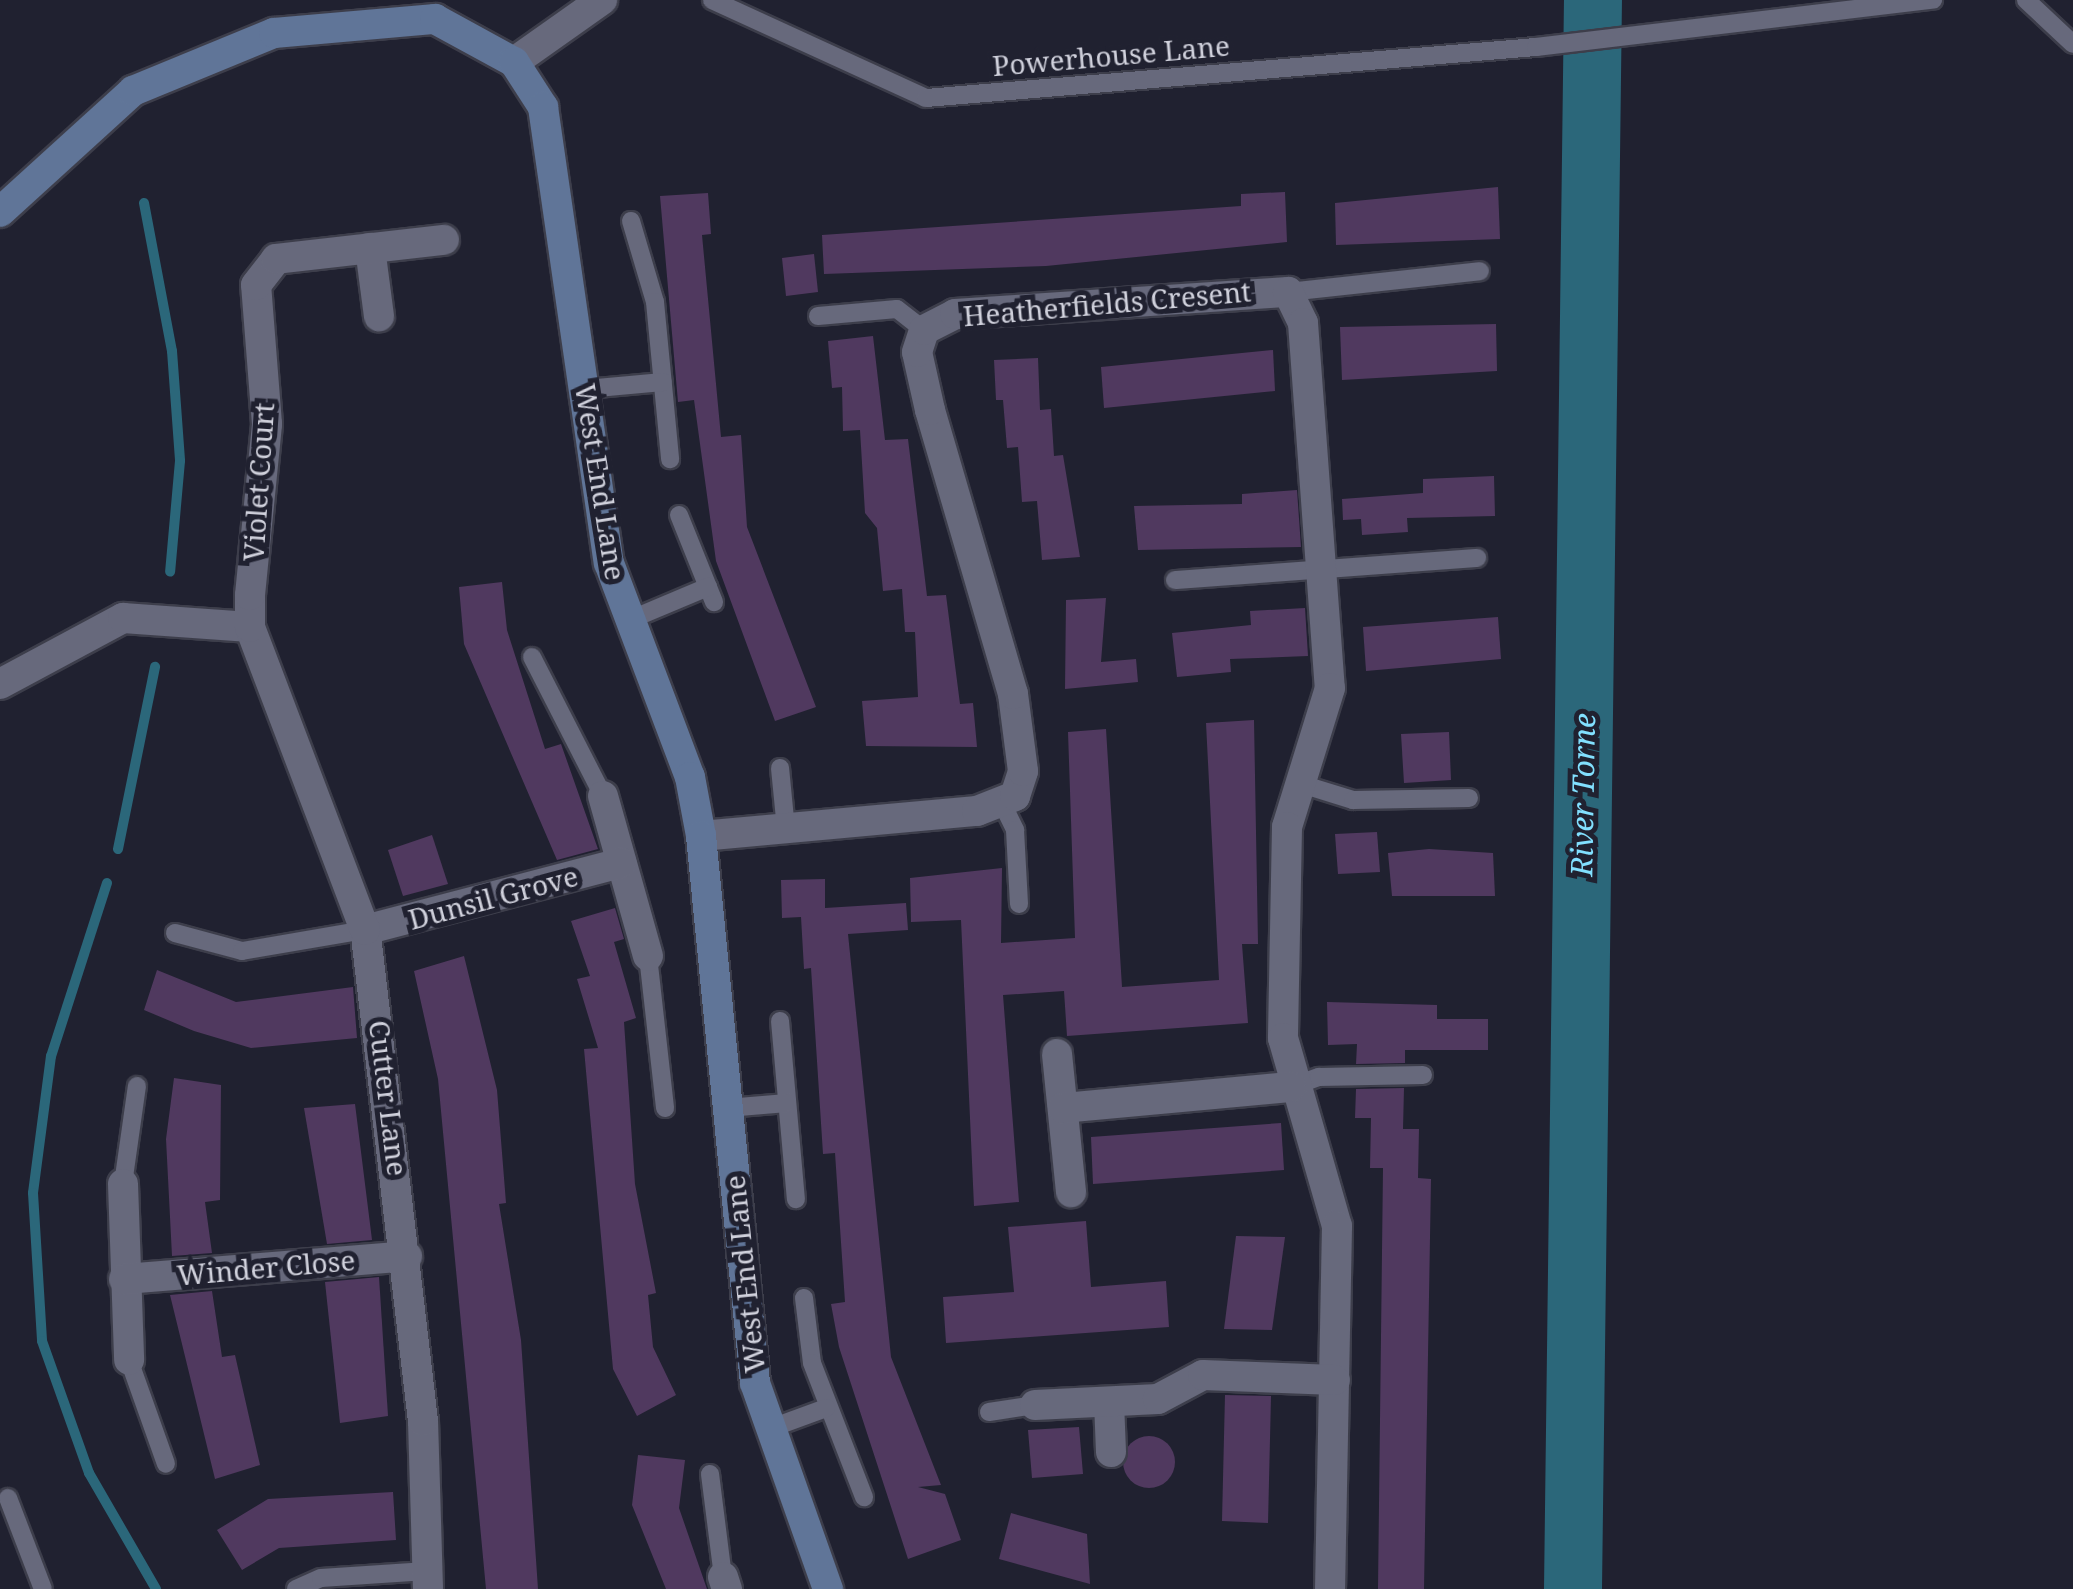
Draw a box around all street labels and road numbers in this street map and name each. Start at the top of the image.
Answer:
street label: Powerhouse Lane [991,28,1231,82]
street label: Heatherfields Cresent [962,274,1252,332]
street label: West End Lane [569,381,633,583]
street label: Violet Court [236,402,280,562]
street label: Dunsil Grove [404,858,582,936]
street label: Cutter Lane [363,1018,415,1178]
street label: West End Lane [717,1173,771,1375]
street label: Winder Close [176,1242,356,1292]

